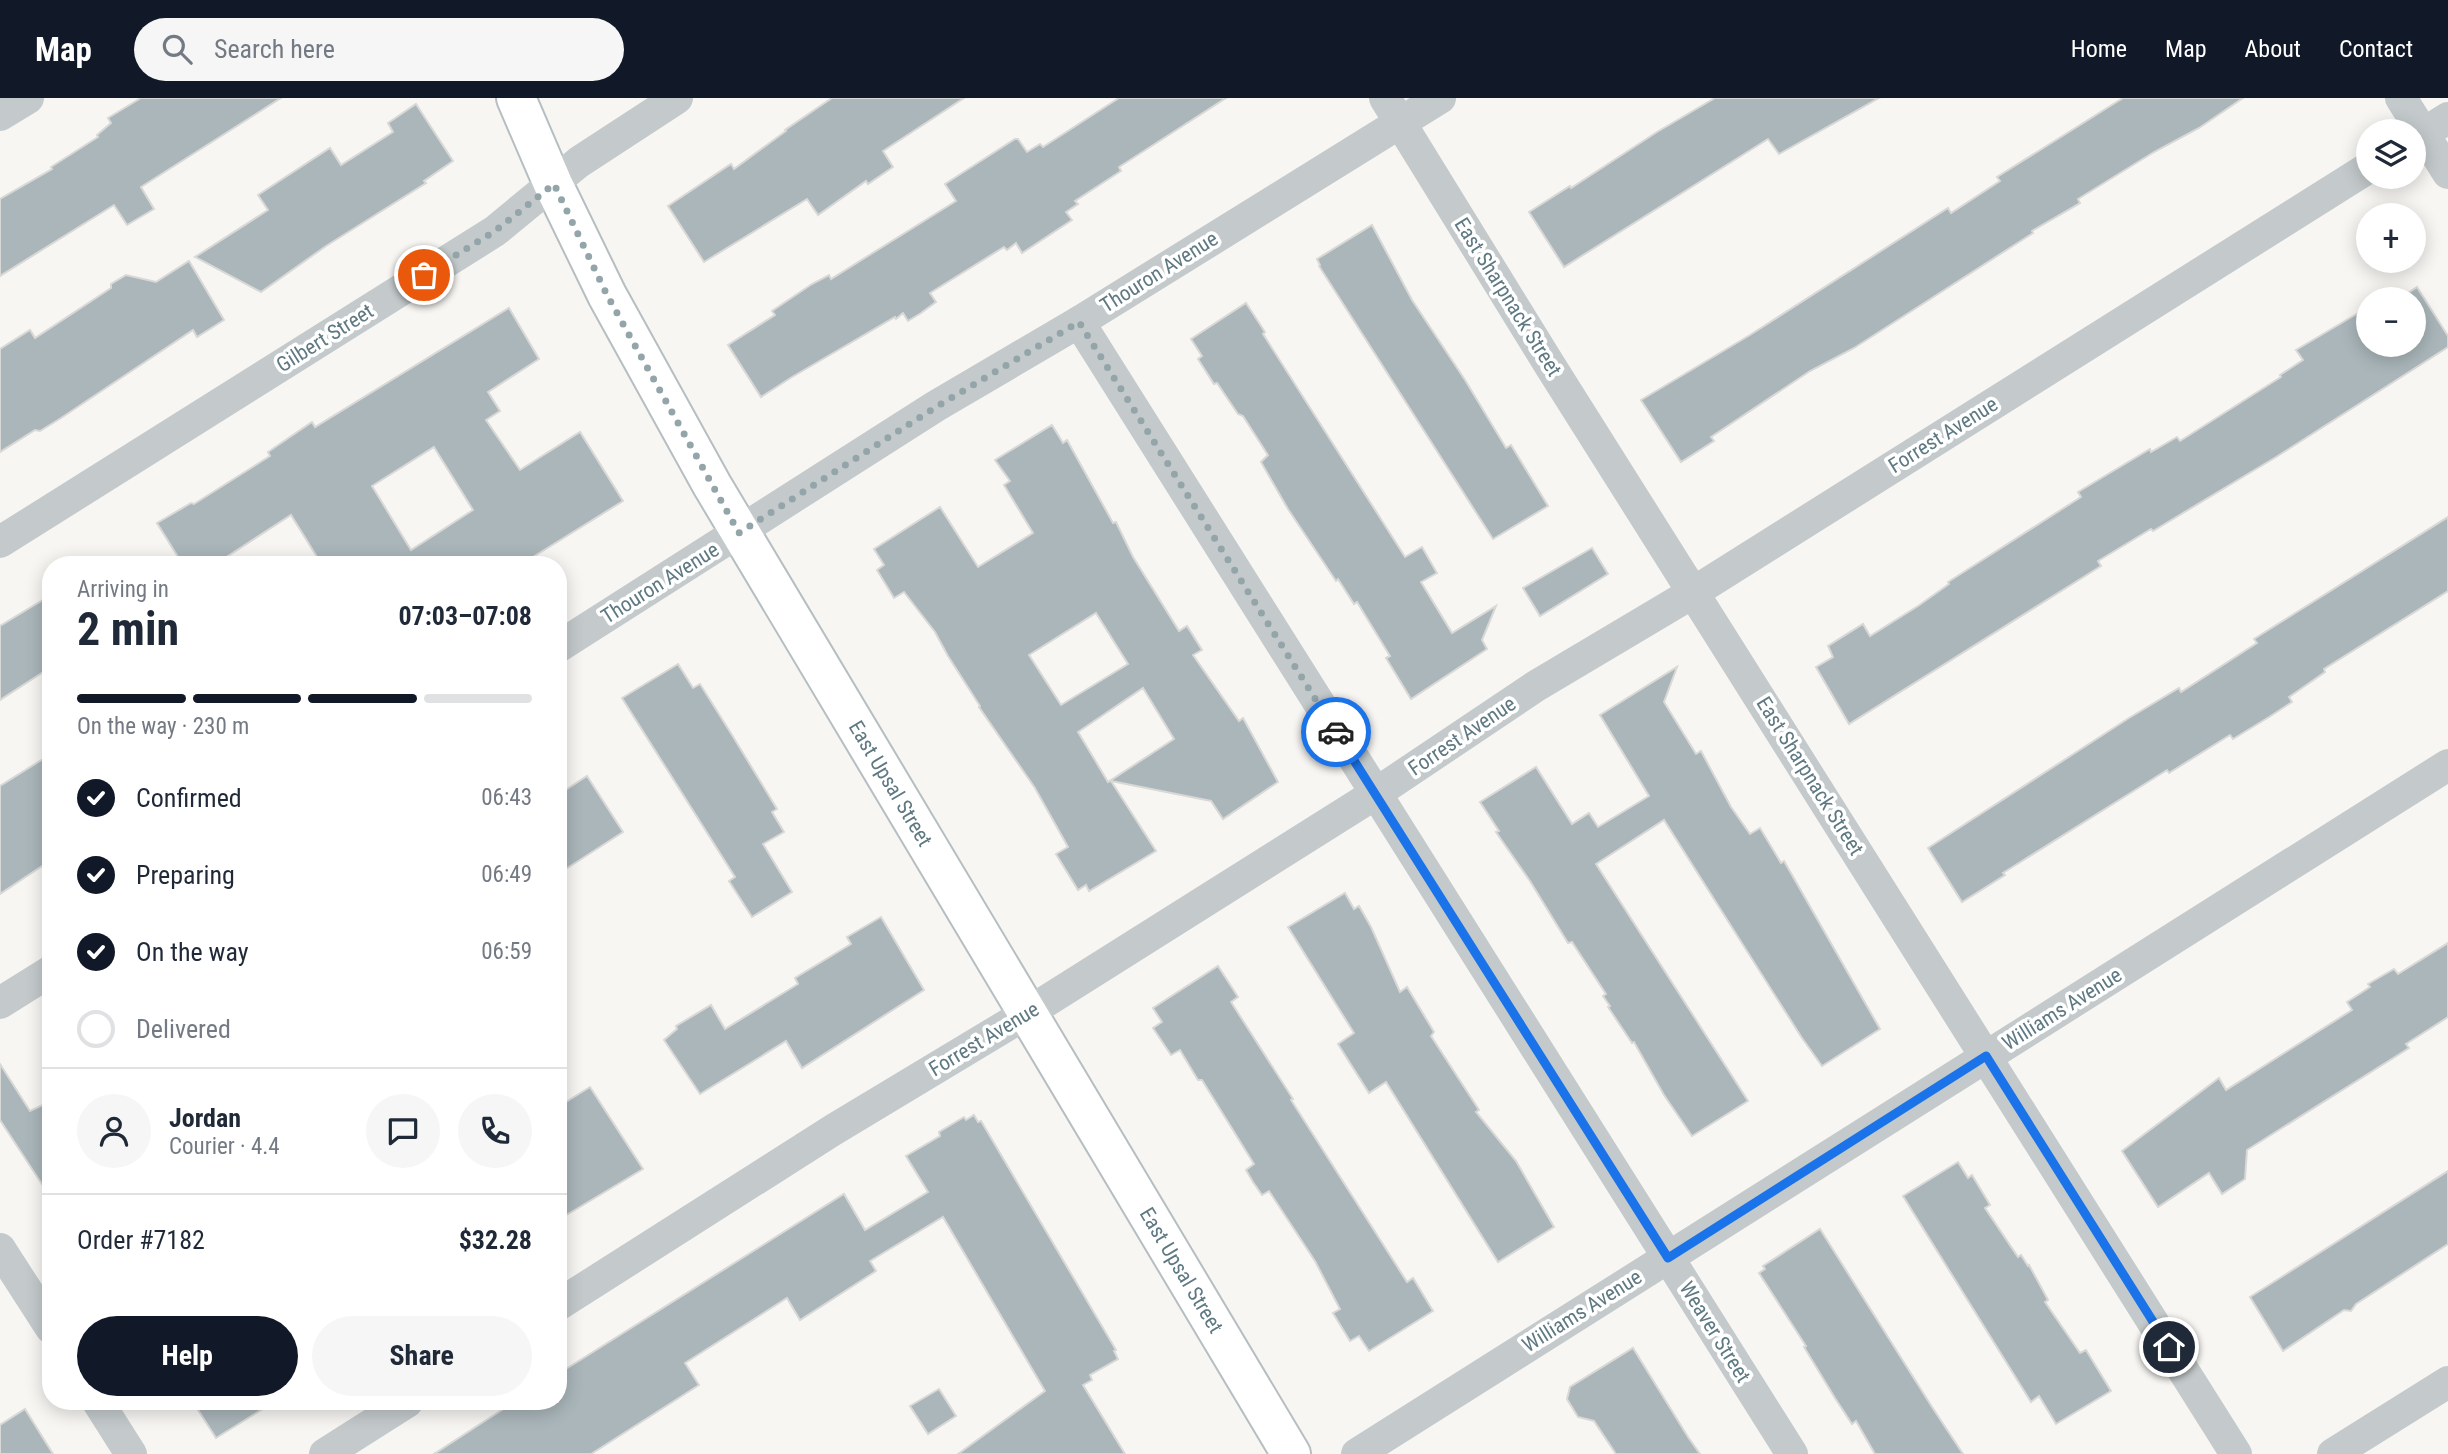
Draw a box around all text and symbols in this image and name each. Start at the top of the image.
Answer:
search box [134,18,624,81]
text: Map [35,30,92,69]
icon: search [158,30,196,68]
text: Search here [214,34,335,64]
text: Home [2071,35,2127,63]
text: Map [2165,35,2207,63]
text: About [2245,35,2301,63]
text: Contact [2339,35,2413,63]
map controls [2356,119,2426,357]
button: layers [2356,119,2426,189]
button: + [2356,203,2426,273]
street label: East Sharpnack Street [1449,213,1567,381]
street label: Thouron Avenue [1096,226,1222,318]
pin [394,245,454,305]
icon: bag [405,256,443,294]
button: − [2356,287,2426,357]
street label: Gilbert Street [272,299,378,377]
street label: Forrest Avenue [1884,392,2002,478]
street label: Thouron Avenue [597,537,723,629]
text: Arriving in [77,576,169,603]
text: 07:03–07:08 [398,601,532,631]
text: 2 min [77,602,179,656]
street label: Forrest Avenue [1404,691,1520,781]
street label: East Sharpnack Street [1751,692,1869,860]
courier [1301,697,1371,767]
text: On the way · 230 m [77,713,249,740]
icon: car [1317,713,1355,751]
street label: East Upsal Street [844,717,937,851]
icon: check [77,779,115,817]
text: Confirmed [136,783,242,813]
text: 06:43 [481,784,532,811]
icon: check [77,856,115,894]
text: Preparing [136,860,235,890]
text: 06:49 [481,861,532,888]
icon: check [77,933,115,971]
text: On the way [136,937,249,967]
text: 06:59 [481,938,532,965]
street label: Williams Avenue [1998,963,2126,1055]
street label: Forrest Avenue [925,997,1043,1081]
text: Delivered [136,1014,231,1044]
button: person [77,1094,151,1168]
button: chat [366,1094,440,1168]
button: phone [458,1094,532,1168]
text: Jordan [169,1103,241,1133]
text: Courier · 4.4 [169,1133,280,1160]
street label: East Upsal Street [1135,1203,1228,1337]
text: Order #7182 [77,1225,205,1255]
text: $32.28 [459,1225,532,1255]
street label: Williams Avenue [1518,1265,1646,1357]
street label: Weaver Street [1674,1277,1756,1387]
button: Help [77,1316,298,1396]
button: Share [312,1316,532,1396]
pin [2139,1317,2199,1377]
icon: home [2150,1328,2188,1366]

